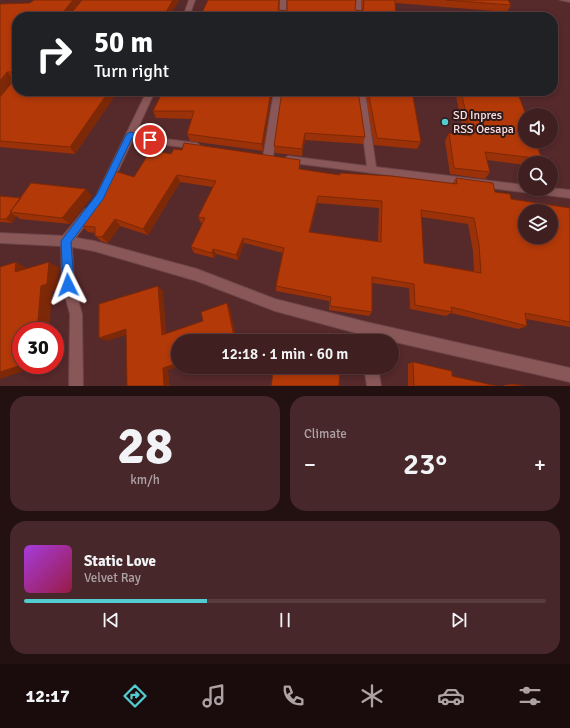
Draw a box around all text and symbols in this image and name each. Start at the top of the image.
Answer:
text: 50 m [94,26,153,60]
icon: right [28,28,80,80]
text: Turn right [94,60,169,82]
place label: SD Inpres RSS Oesapa [453,108,514,137]
map controls [518,108,558,244]
button: sound [518,108,558,148]
marker: SD Inpres RSS Oesapa [440,117,450,127]
pin [133,123,167,157]
icon: arrive [139,129,161,151]
button: search [518,156,558,196]
button: layers [518,204,558,244]
position arrow [47,264,89,306]
speed limit sign: 30 [12,322,64,374]
text: 12:18 · 1 min · 60 m [222,345,348,363]
text: 28 [117,414,173,478]
text: Climate [304,426,347,442]
text: 23° [403,446,447,483]
text: − [304,451,316,478]
text: + [534,451,546,478]
text: km/h [130,472,160,488]
text: Static Love [84,552,156,570]
text: Velvet Ray [84,570,141,586]
icon: previous [100,609,122,631]
icon: pause [274,609,296,631]
icon: next [448,609,470,631]
icon: directions [121,682,149,710]
icon: music [200,682,228,710]
icon: phone [279,682,307,710]
icon: climate [358,682,386,710]
icon: car [437,682,465,710]
icon: filters [516,682,544,710]
text: 12:17 [26,685,70,707]

